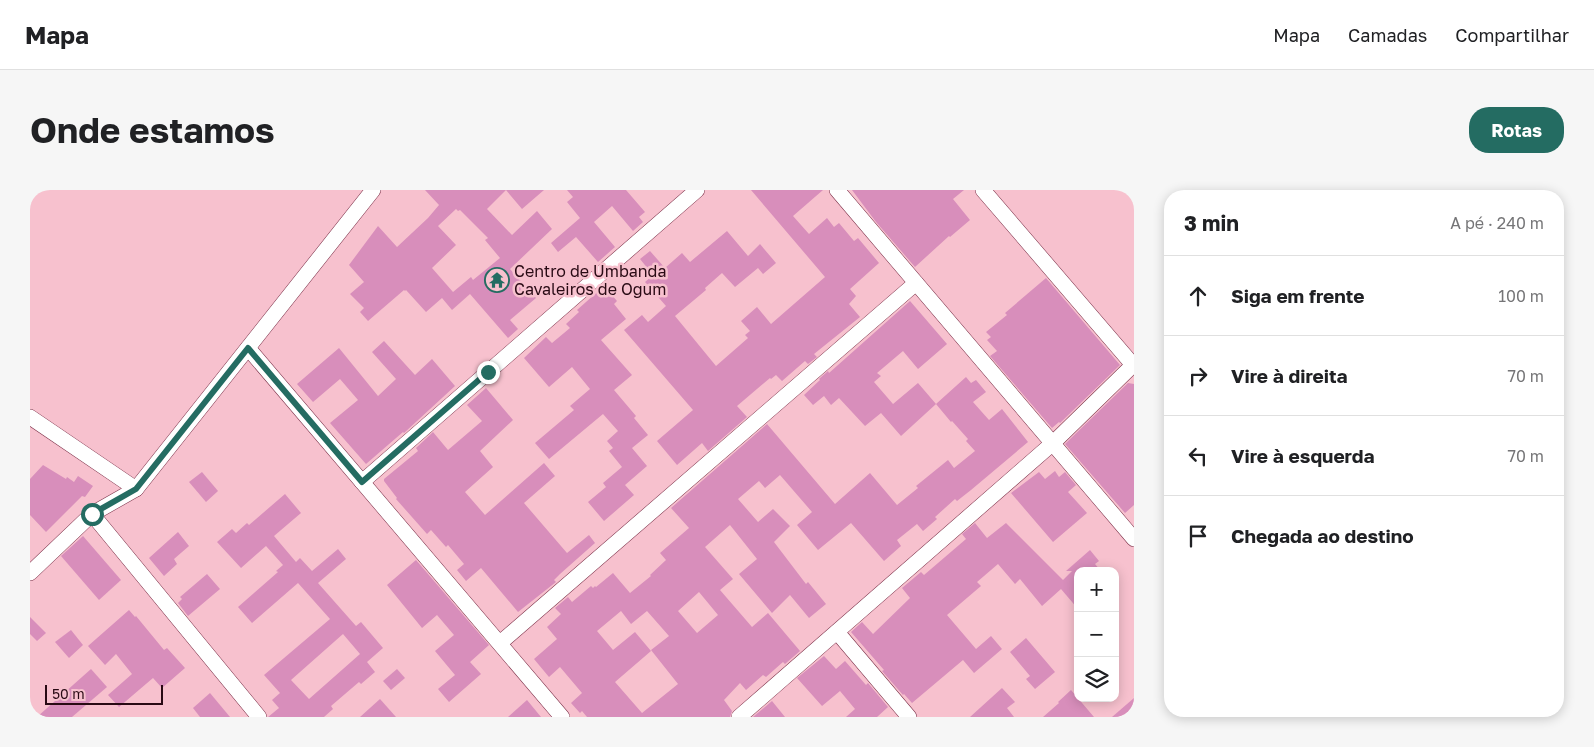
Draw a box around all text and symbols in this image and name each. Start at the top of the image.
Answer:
text: Mapa [25,20,89,49]
text: Mapa [1273,24,1320,46]
text: Camadas [1348,24,1427,46]
text: Compartilhar [1455,24,1569,46]
button: Rotas [1469,107,1564,153]
text: Onde estamos [30,109,275,151]
text: 3 min [1184,210,1239,236]
text: A pé · 240 m [1450,213,1544,233]
place label: Centro de Umbanda Cavaleiros de Ogum [514,261,666,299]
temple icon: Centro de Umbanda Cavaleiros de Ogum [484,267,510,293]
icon: ahead [1184,282,1212,310]
text: Siga em frente [1231,284,1365,307]
text: 100 m [1498,286,1544,306]
route end [477,361,500,384]
icon: right [1184,362,1212,390]
text: Vire à direita [1231,364,1348,387]
text: 70 m [1507,366,1544,386]
icon: left [1184,442,1212,470]
text: Vire à esquerda [1231,444,1374,467]
text: 70 m [1507,446,1544,466]
route start [81,503,104,526]
icon: arrive [1184,522,1212,550]
text: Chegada ao destino [1231,524,1414,547]
map controls [1074,567,1119,702]
button: + [1074,567,1119,612]
button: − [1074,612,1119,657]
button: layers [1074,657,1119,702]
scale bar [45,682,162,705]
text: 50 m [52,685,85,702]

